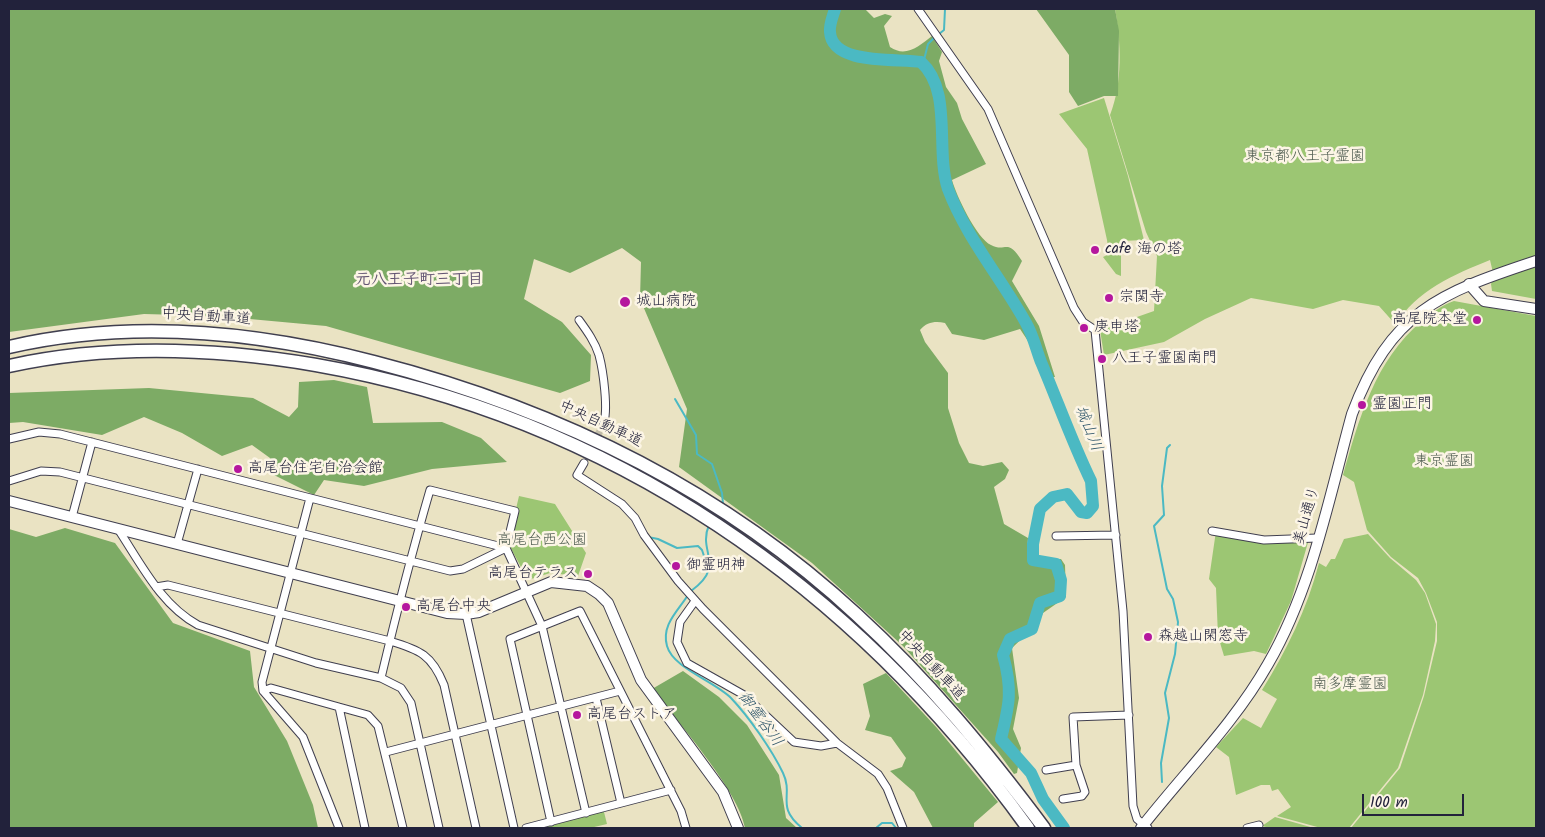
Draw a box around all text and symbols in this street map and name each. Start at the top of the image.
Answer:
park label: 東京都八王子霊園 [1245,148,1365,166]
place label: cafe 海の塔 [1105,241,1182,259]
marker: cafe 海の塔 [1089,244,1101,256]
district label: 元八王子町三丁目 [355,271,483,291]
place label: 宗関寺 [1119,289,1164,307]
marker: 宗関寺 [1103,292,1115,304]
place label: 城山病院 [636,293,696,311]
marker: 城山病院 [618,295,632,309]
street label: 中央自動車道 [160,306,252,330]
place label: 高尾院本堂 [1392,311,1467,329]
marker: 高尾院本堂 [1471,314,1483,326]
place label: 庚申塔 [1094,319,1139,337]
marker: 庚申塔 [1078,322,1090,334]
place label: 八王子霊園南門 [1112,350,1217,368]
marker: 八王子霊園南門 [1096,353,1108,365]
place label: 霊園正門 [1372,396,1432,414]
street label: 中央自動車道 [555,398,645,452]
marker: 霊園正門 [1356,399,1368,411]
water label: 城山川 [1069,403,1105,455]
park label: 東京霊園 [1414,453,1474,471]
place label: 高尾台住宅自治会館 [248,460,383,478]
marker: 高尾台住宅自治会館 [232,463,244,475]
street label: 美山通り [1291,485,1325,547]
park label: 高尾台西公園 [497,532,587,550]
place label: 御霊明神 [686,557,746,575]
marker: 御霊明神 [670,560,682,572]
place label: 高尾台テラス [488,565,578,583]
marker: 高尾台テラス [582,568,594,580]
place label: 高尾台中央 [416,598,491,616]
marker: 高尾台中央 [400,601,412,613]
street label: 中央自動車道 [893,627,967,705]
place label: 森越山閑窓寺 [1158,628,1248,646]
marker: 森越山閑窓寺 [1142,631,1154,643]
park label: 南多摩霊園 [1313,676,1387,694]
water label: 御霊谷川 [732,688,786,752]
place label: 高尾台ストア [587,706,677,724]
marker: 高尾台ストア [571,709,583,721]
scale bar [1365,784,1468,816]
text: 100 m [1370,791,1408,815]

